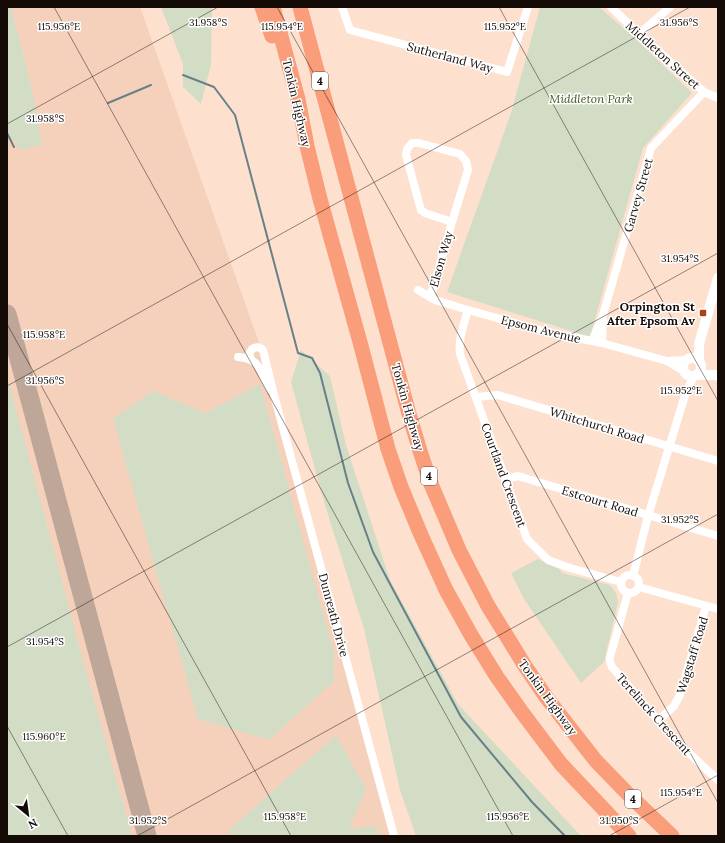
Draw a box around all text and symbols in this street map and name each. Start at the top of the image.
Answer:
text: 31.958°S [189,16,227,29]
text: 31.956°S [660,16,699,29]
street label: Middleton Street [623,18,703,92]
text: 115.956°E [38,20,80,33]
text: 115.954°E [261,20,303,33]
text: 115.952°E [484,20,526,33]
street label: Sutherland Way [405,38,495,76]
street label: Tonkin Highway [280,57,315,149]
road number: 4 [312,72,328,90]
park label: Middleton Park [549,91,633,106]
text: 31.958°S [26,112,64,125]
street label: Garvey Street [620,156,656,234]
street label: Elson Way [426,229,456,289]
text: 31.954°S [661,252,699,265]
place label: Orpington St After Epsom Av [607,299,696,328]
marker: Orpington St After Epsom Av [698,308,708,318]
street label: Epsom Avenue [500,312,583,346]
text: 115.958°E [23,328,65,341]
street label: Tonkin Highway [388,362,428,453]
text: 31.956°S [26,374,65,387]
text: 115.952°E [660,384,702,397]
street label: Whitchurch Road [548,403,646,447]
street label: Courtland Crescent [478,421,530,529]
road number: 4 [421,467,437,485]
street label: Estcourt Road [560,482,640,520]
text: 31.952°S [661,513,699,526]
street label: Dunreath Drive [316,571,353,659]
street label: Wagstaff Road [673,615,711,695]
text: 31.954°S [26,635,64,648]
street label: Tonkin Highway [515,656,581,738]
street label: Terelinck Crescent [613,670,695,758]
text: 115.960°E [22,730,66,743]
text: 115.954°E [660,786,702,799]
road number: 4 [625,790,641,808]
north arrow [8,795,48,835]
text: 115.958°E [264,810,306,823]
text: 115.956°E [487,810,529,823]
text: 31.952°S [129,814,167,827]
text: 31.950°S [600,814,639,827]
text: N [25,816,40,832]

